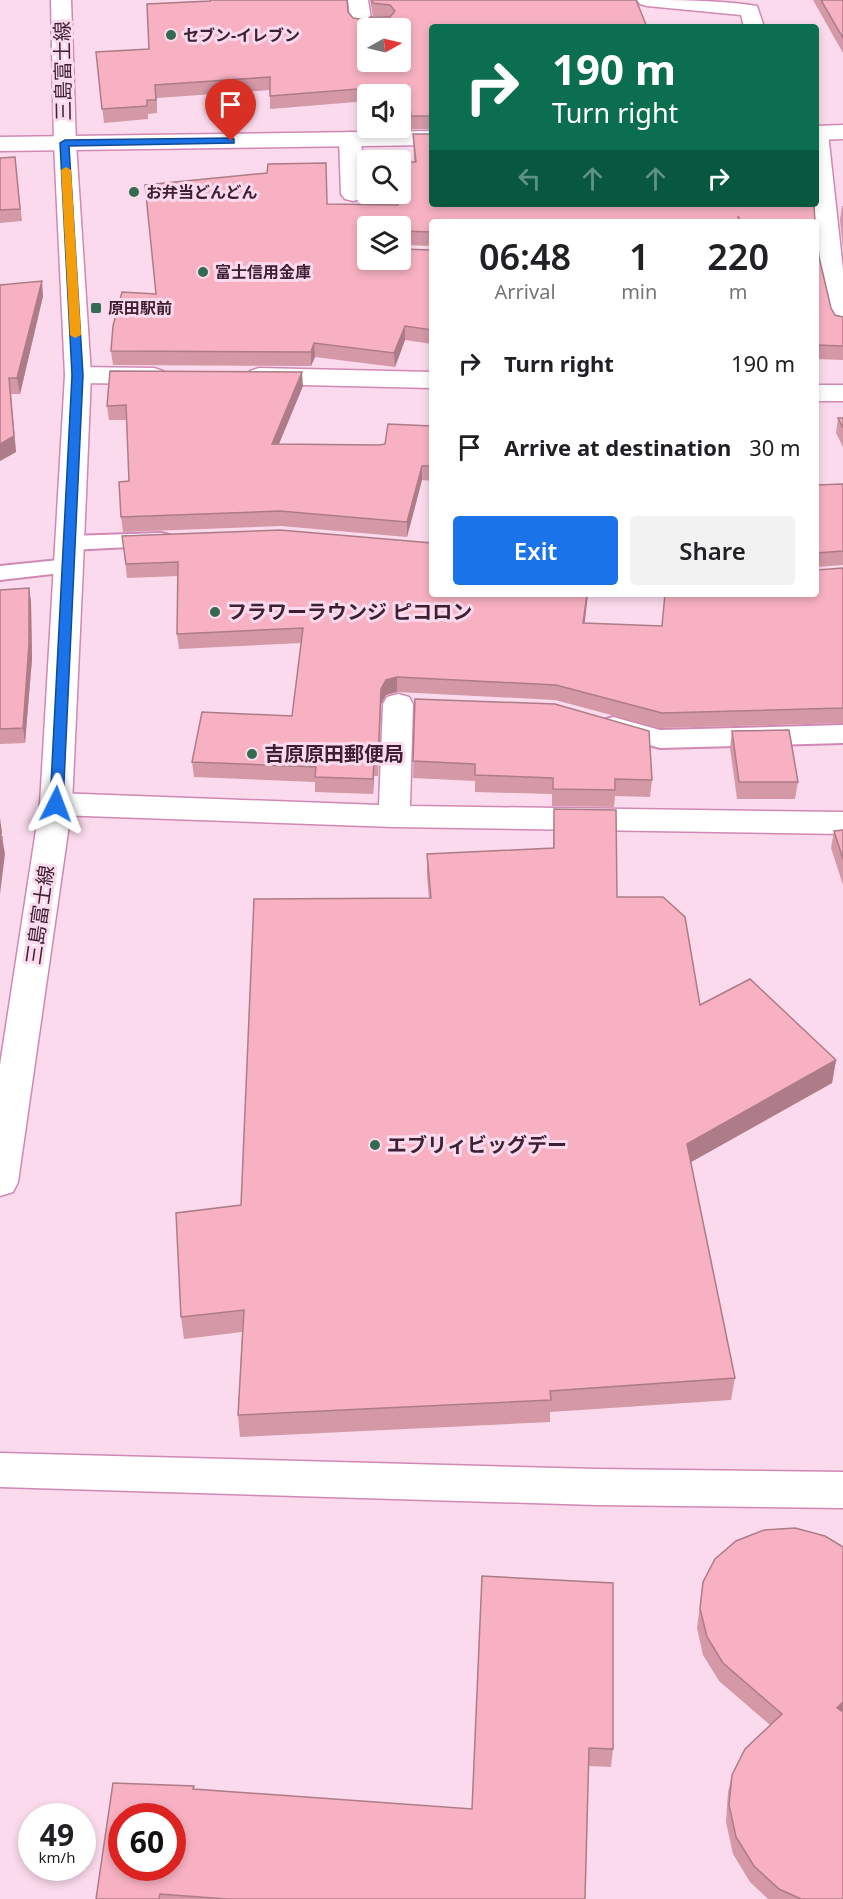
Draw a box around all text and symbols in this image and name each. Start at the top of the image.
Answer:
north arrow [357,18,411,72]
map controls [357,18,411,270]
street label: 三島富士線 [48,21,77,121]
place label: セブン-イレブン [183,24,300,46]
marker: セブン-イレブン [164,28,178,42]
text: 190 m [552,40,676,97]
icon: right [453,48,531,126]
pin [205,79,256,141]
button: sound [357,84,411,138]
icon: arrive [214,88,247,121]
text: Turn right [552,94,678,131]
button: search [357,150,411,204]
icon: left [513,162,546,195]
icon: ahead [576,162,609,195]
icon: ahead [639,162,672,195]
icon: right [702,162,735,195]
place label: お弁当どんどん [146,181,258,203]
marker: お弁当どんどん [127,185,141,199]
button: layers [357,216,411,270]
text: 06:48 [479,232,571,281]
text: 1 [629,232,650,281]
text: 220 [707,232,769,281]
place label: 富士信用金庫 [215,261,311,283]
marker: 富士信用金庫 [196,265,210,279]
text: Arrival [495,278,556,305]
text: min [621,278,657,305]
text: m [729,278,748,305]
place label: 原田駅前 [108,297,172,319]
marker: 原田駅前 [89,301,103,315]
icon: right [453,347,486,380]
text: Turn right [504,348,614,378]
text: 190 m [731,348,795,378]
icon: arrive [453,431,486,464]
text: Arrive at destination [504,432,731,462]
text: 30 m [749,432,801,462]
button: Exit [453,516,618,585]
button: Share [630,516,795,585]
place label: フラワーラウンジ ピコロン [227,598,472,625]
marker: フラワーラウンジ ピコロン [208,605,222,619]
place label: 吉原原田郵便局 [264,740,404,767]
marker: 吉原原田郵便局 [245,747,259,761]
position arrow [24,772,88,836]
street label: 三島富士線 [19,864,60,966]
place label: エブリィビッグデー [387,1131,567,1158]
marker: エブリィビッグデー [368,1138,382,1152]
speed limit sign: 60 [108,1803,186,1881]
text: 49 [40,1814,74,1855]
text: km/h [39,1847,75,1867]

